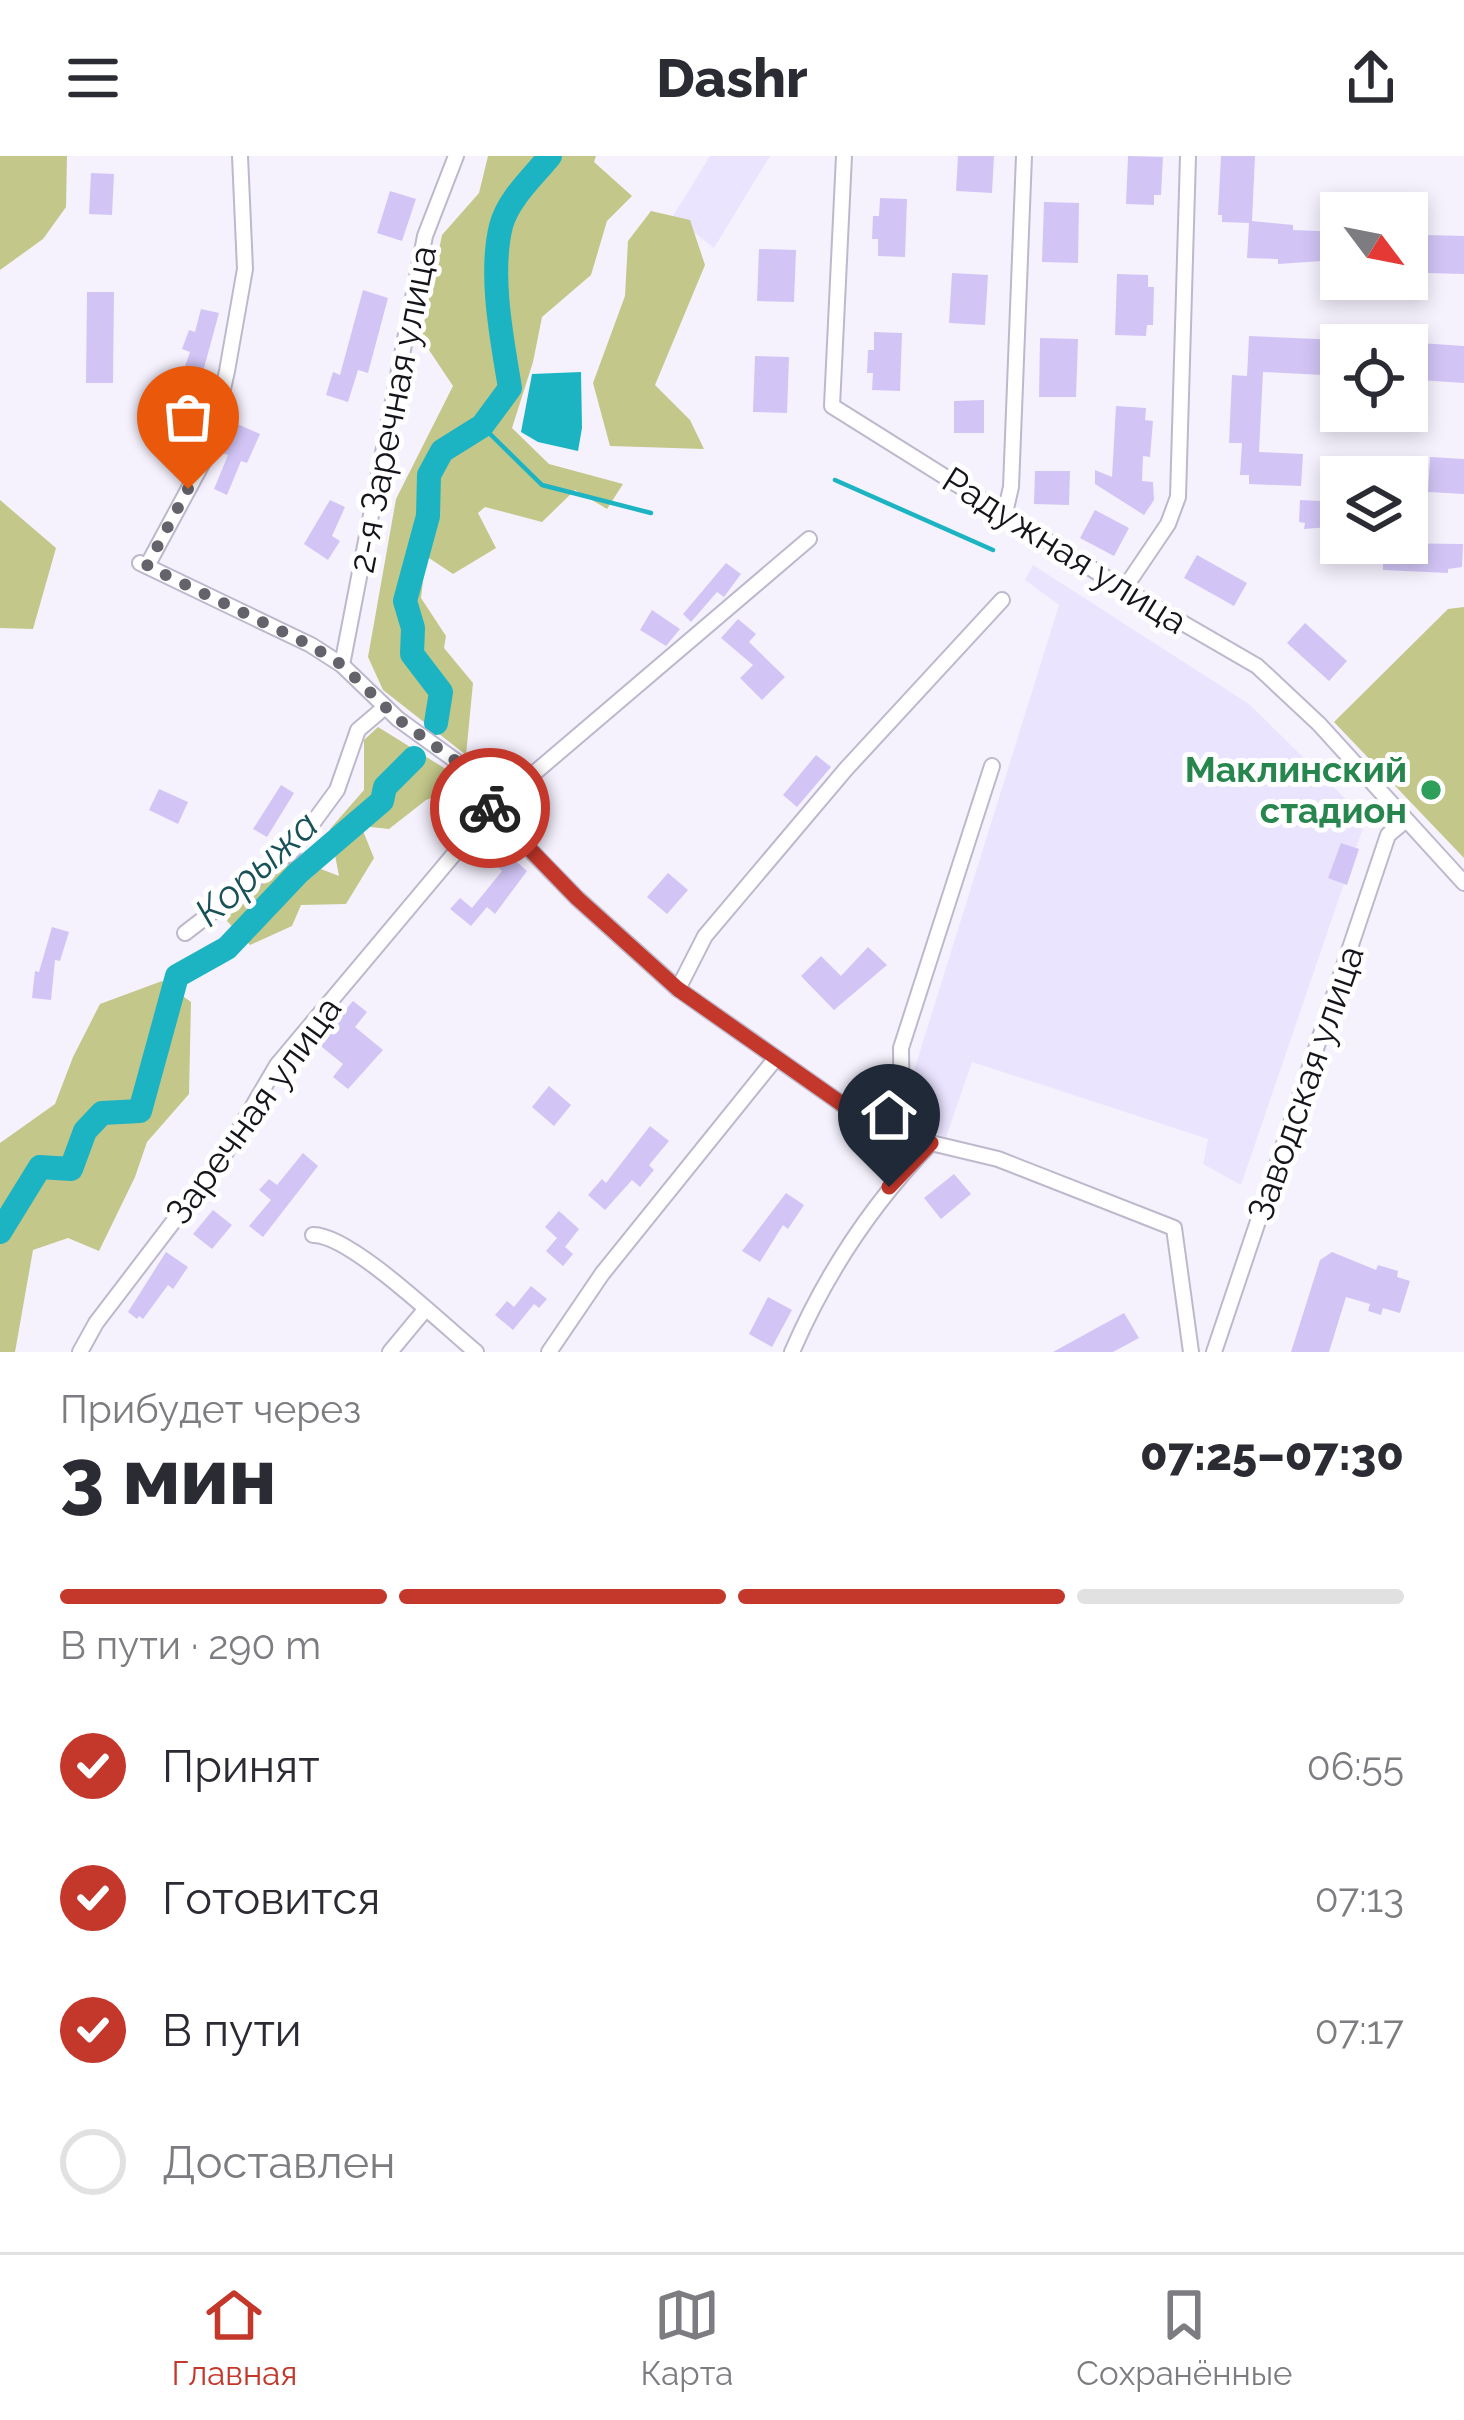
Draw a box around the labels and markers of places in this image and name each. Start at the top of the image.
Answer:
pin [137,366,239,489]
place label: Маклинский стадион [1185,748,1407,831]
marker: Маклинский стадион [1418,777,1444,803]
pin [838,1064,940,1187]

